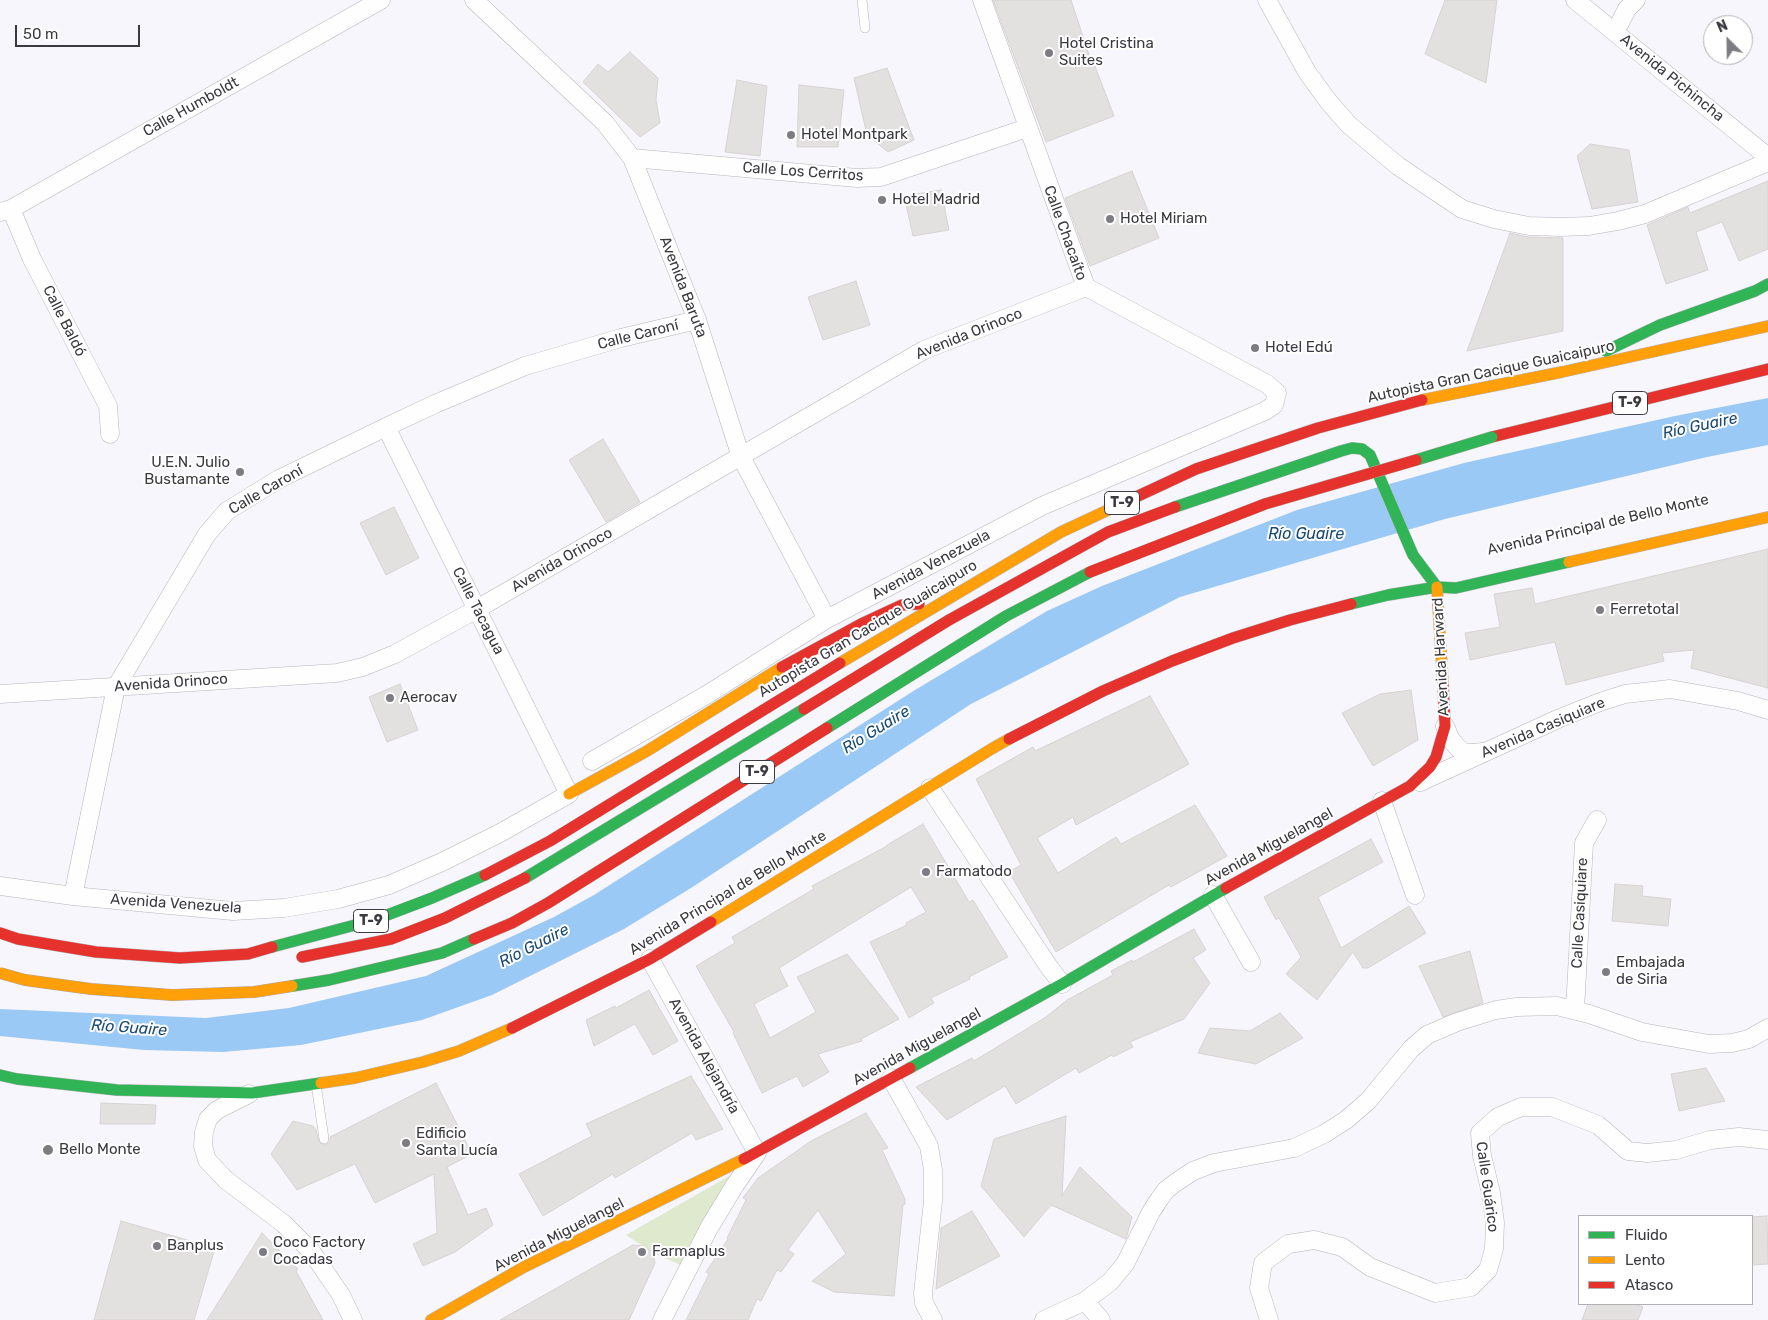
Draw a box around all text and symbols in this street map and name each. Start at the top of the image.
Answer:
scale bar [18,15,142,47]
north arrow [1703,15,1753,65]
text: N [1714,17,1730,36]
text: 50 m [23,25,58,43]
street label: Avenida Pichincha [1616,31,1728,125]
place label: Hotel Cristina Suites [1059,35,1154,70]
marker: Hotel Cristina Suites [1043,47,1055,59]
street label: Calle Humboldt [140,73,242,141]
place label: Hotel Montpark [801,126,908,144]
marker: Hotel Montpark [785,129,797,141]
street label: Calle Los Cerritos [742,159,864,185]
street label: Calle Chacaíto [1039,183,1091,283]
place label: Hotel Madrid [892,191,980,209]
marker: Hotel Madrid [876,194,888,206]
place label: Hotel Miriam [1120,210,1207,228]
marker: Hotel Miriam [1104,213,1116,225]
street label: Avenida Baruta [655,234,711,340]
street label: Calle Baldó [38,283,90,359]
street label: Avenida Orinoco [913,304,1025,364]
street label: Calle Caroní [596,316,680,354]
street label: Autopista Gran Cacique Guaicaipuro [1366,337,1616,407]
place label: Hotel Edú [1265,339,1333,357]
marker: Hotel Edú [1249,342,1261,354]
road number: T-9 [1612,392,1648,414]
water label: Río Guaire [1661,409,1739,443]
place label: U.E.N. Julio Bustamante [144,454,230,489]
street label: Calle Caroní [226,462,306,518]
marker: U.E.N. Julio Bustamante [234,466,246,478]
street label: Avenida Principal de Bello Monte [1485,491,1711,559]
road number: T-9 [1104,492,1140,514]
street label: Avenida Orinoco [508,524,616,596]
water label: Río Guaire [1268,524,1344,544]
street label: Avenida Venezuela [869,526,993,604]
street label: Autopista Gran Cacique Guaicaipuro [755,556,981,702]
street label: Calle Tacagua [448,564,508,658]
street label: Avenida Harward [1429,597,1453,717]
place label: Ferretotal [1610,601,1679,619]
marker: Ferretotal [1594,604,1606,616]
street label: Avenida Orinoco [114,670,228,696]
place label: Aerocav [400,689,457,707]
marker: Aerocav [384,692,396,704]
street label: Avenida Casiquiare [1478,694,1608,762]
water label: Río Guaire [839,702,913,758]
road number: T-9 [740,760,774,784]
street label: Avenida Miguelangel [1202,804,1336,890]
street label: Avenida Principal de Bello Monte [626,827,830,959]
street label: Calle Casiquiare [1568,857,1592,969]
place label: Farmatodo [936,863,1012,881]
marker: Farmatodo [920,866,932,878]
street label: Avenida Venezuela [110,890,242,918]
road number: T-9 [354,909,388,932]
water label: Río Guaire [496,920,572,972]
place label: Embajada de Siria [1616,954,1685,989]
marker: Embajada de Siria [1600,966,1612,978]
street label: Avenida Alejandría [665,995,743,1117]
street label: Avenida Miguelangel [850,1004,984,1090]
water label: Río Guaire [90,1016,168,1040]
place label: Edificio Santa Lucía [416,1125,498,1160]
marker: Edificio Santa Lucía [400,1137,412,1149]
place label: Bello Monte [59,1141,141,1159]
street label: Calle Guárico [1472,1141,1502,1233]
marker: Bello Monte [41,1143,55,1157]
street label: Avenida Miguelangel [491,1194,627,1276]
legend [1578,1215,1753,1305]
text: Fluido [1625,1226,1668,1244]
place label: Coco Factory Cocadas [273,1234,366,1269]
place label: Banplus [167,1237,224,1255]
marker: Banplus [151,1240,163,1252]
place label: Farmaplus [652,1243,725,1261]
marker: Coco Factory Cocadas [257,1246,269,1258]
marker: Farmaplus [636,1246,648,1258]
text: Lento [1625,1251,1665,1269]
text: Atasco [1625,1276,1673,1294]

